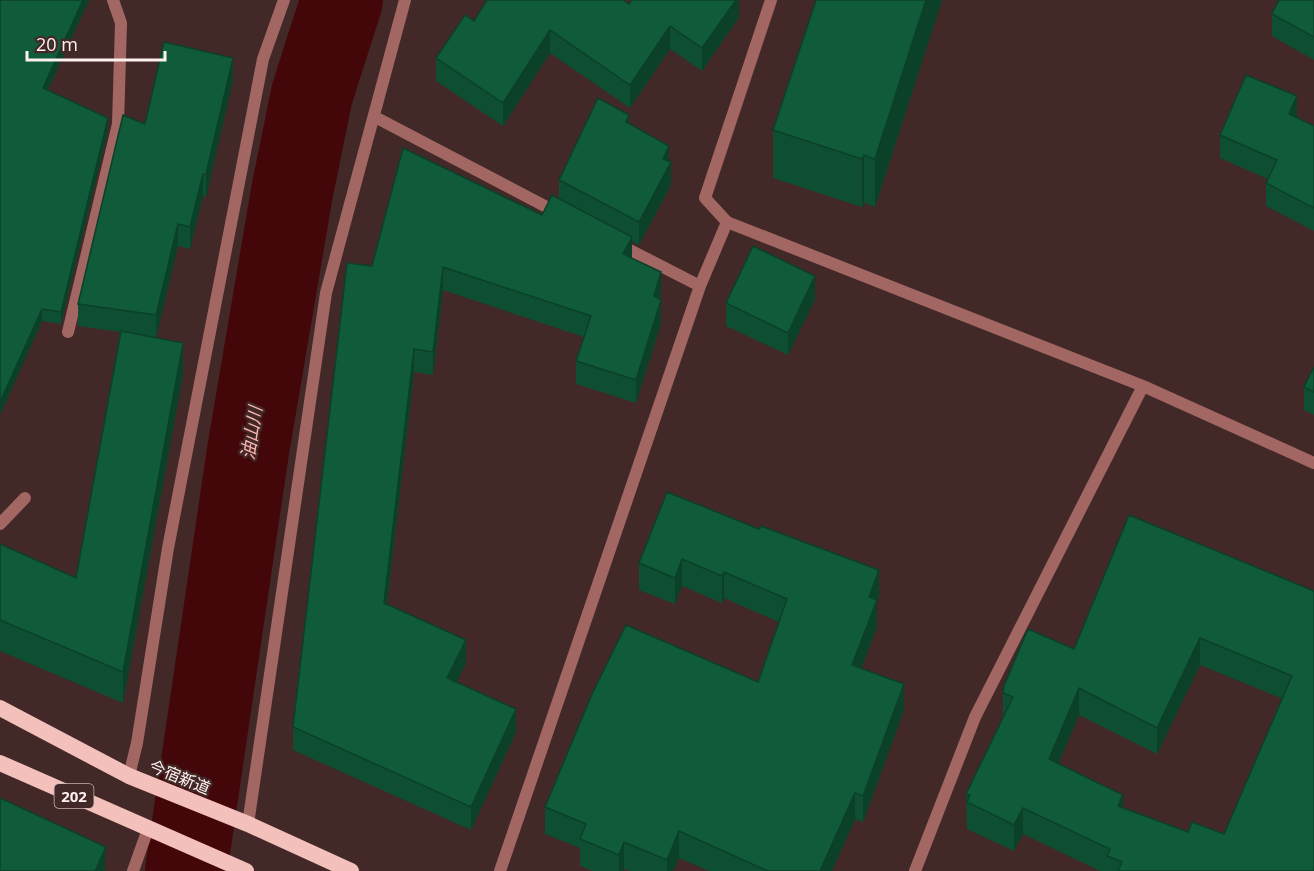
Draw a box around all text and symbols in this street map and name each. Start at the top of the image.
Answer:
scale bar [27,24,165,62]
text: 20 m [36,32,78,56]
water label: 油山川 [235,402,267,462]
street label: 今宿新道 [146,755,214,799]
road number: 202 [54,784,94,808]

